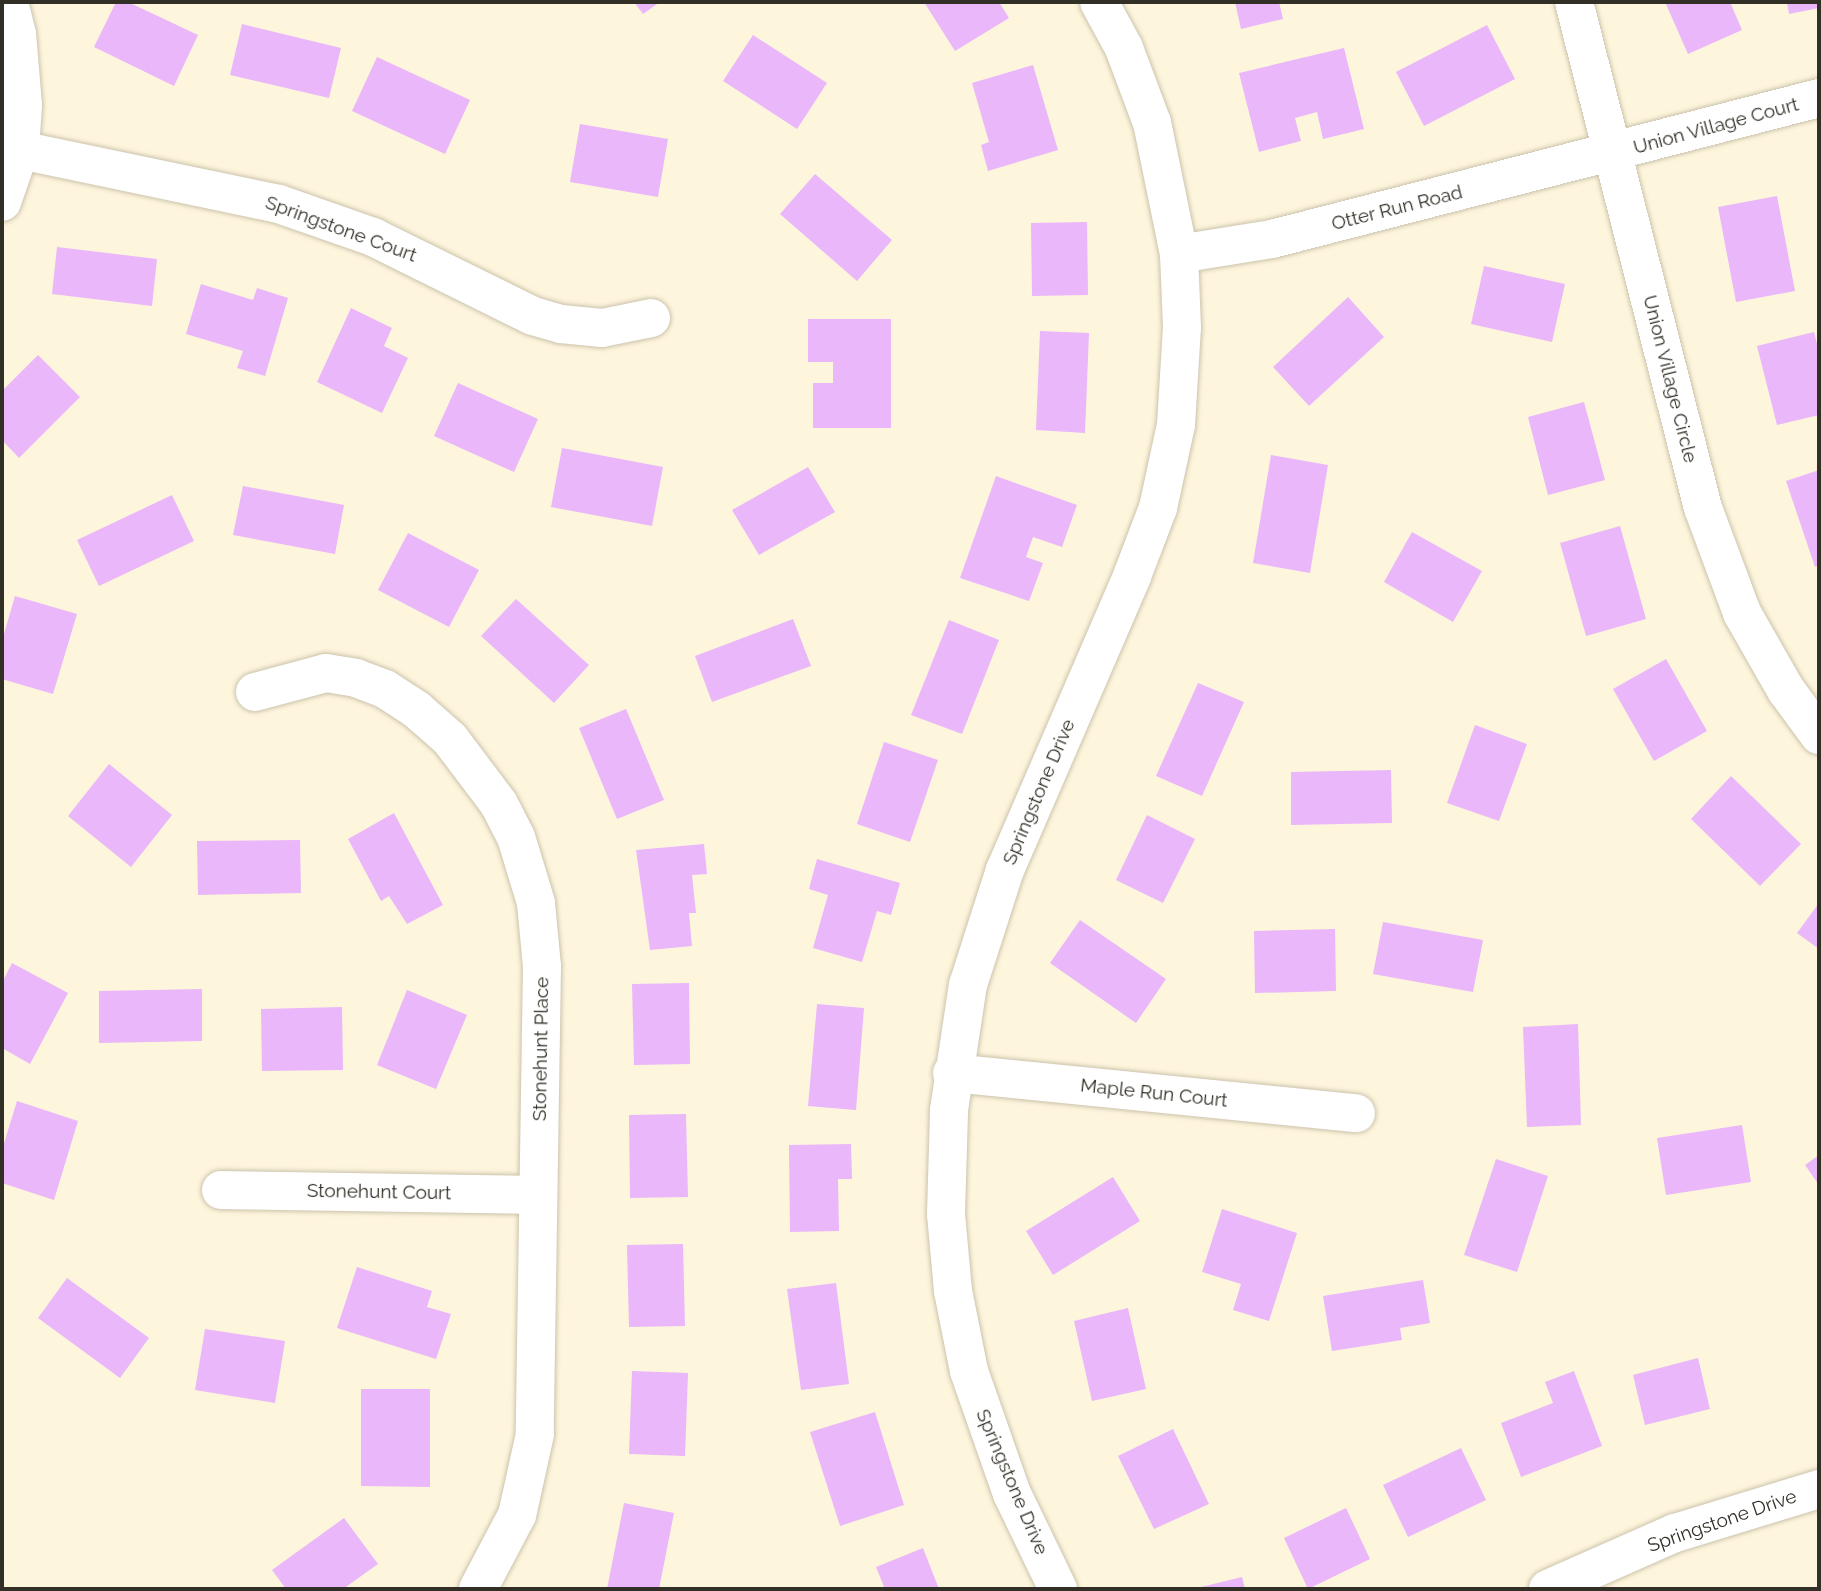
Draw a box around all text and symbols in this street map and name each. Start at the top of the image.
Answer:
street label: Union Village Court [1631,93,1801,159]
street label: Otter Run Road [1329,181,1465,235]
street label: Springstone Court [262,191,420,267]
street label: Union Village Circle [1638,293,1702,465]
street label: Springstone Drive [998,716,1080,868]
street label: Stonehunt Place [528,977,554,1121]
street label: Maple Run Court [1079,1074,1229,1112]
street label: Stonehunt Court [307,1179,451,1205]
street label: Springstone Drive [971,1406,1053,1558]
street label: Springstone Drive [1645,1485,1799,1557]

